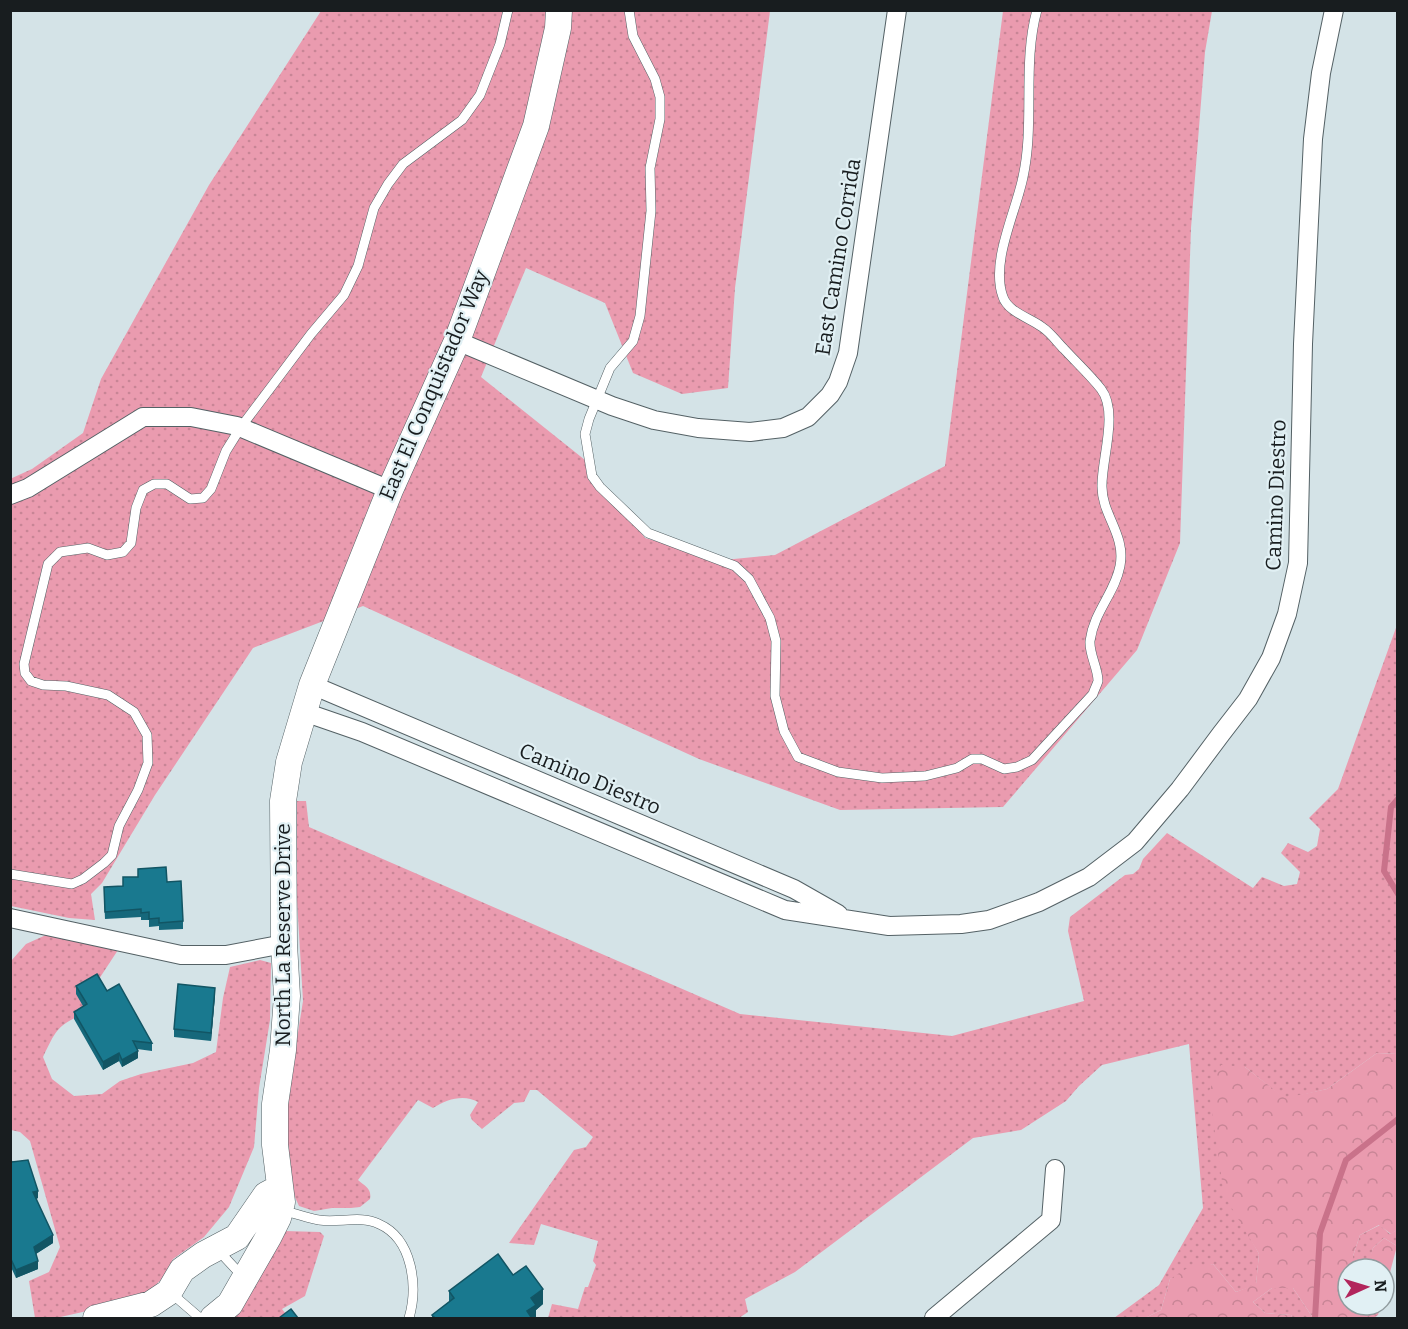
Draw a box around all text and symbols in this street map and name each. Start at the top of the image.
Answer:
street label: East Camino Corrida [810,156,867,358]
street label: East El Conquistador Way [374,265,495,504]
street label: Camino Diestro [1260,419,1292,571]
street label: Camino Diestro [515,737,665,821]
street label: North La Reserve Drive [270,823,296,1047]
north arrow [1336,1257,1396,1317]
text: N [1371,1279,1390,1293]

